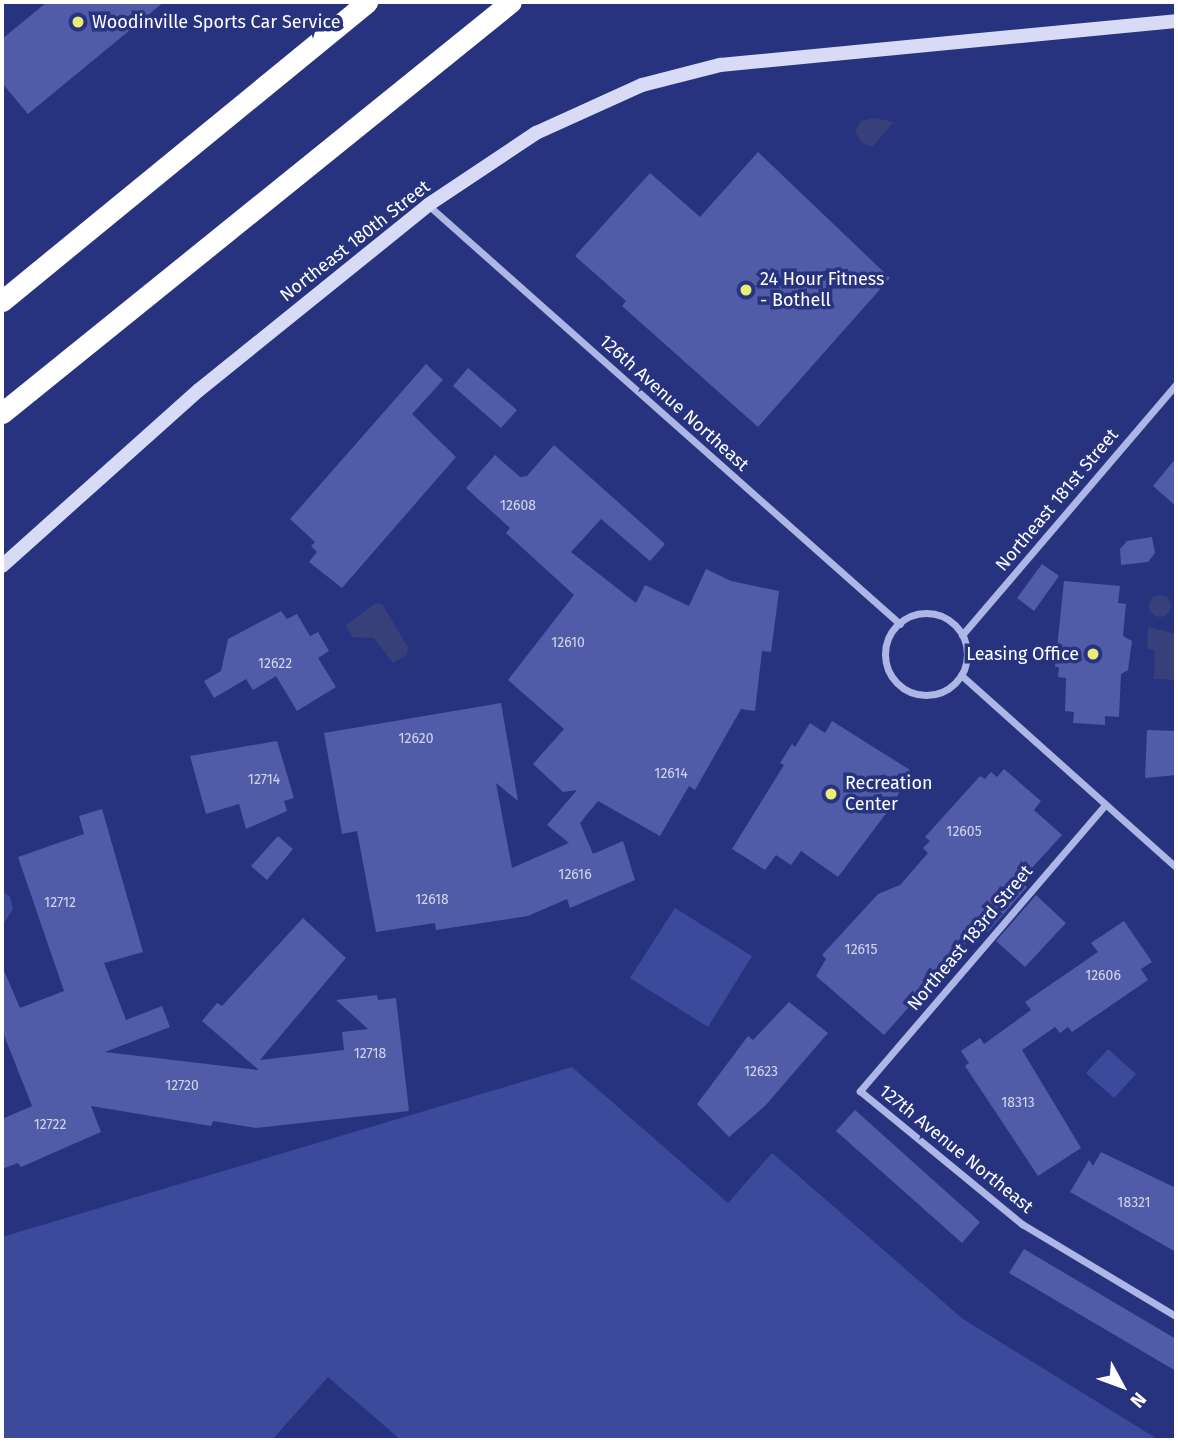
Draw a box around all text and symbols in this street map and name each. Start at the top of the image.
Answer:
place label: Woodinville Sports Car Service [92,11,341,33]
marker: Woodinville Sports Car Service [70,14,86,30]
street label: Northeast 180th Street [276,176,434,306]
place label: 24 Hour Fitness - Bothell [760,269,884,312]
marker: 24 Hour Fitness - Bothell [738,282,754,298]
street label: 126th Avenue Northeast [595,330,753,476]
street label: Northeast 181st Street [991,424,1123,576]
house number: 12608 [500,498,536,514]
house number: 12610 [551,635,585,651]
place label: Leasing Office [966,643,1079,665]
marker: Leasing Office [1085,646,1101,662]
house number: 12622 [258,656,292,672]
house number: 12620 [398,731,434,747]
house number: 12614 [654,766,688,782]
house number: 12714 [248,772,280,788]
place label: Recreation Center [845,773,932,816]
marker: Recreation Center [823,786,839,802]
house number: 12605 [946,824,982,840]
street label: Northeast 183rd Street [903,861,1037,1015]
house number: 12616 [558,867,592,883]
house number: 12618 [415,892,449,908]
house number: 12712 [44,895,76,911]
house number: 12615 [845,942,877,958]
house number: 12606 [1085,968,1121,984]
house number: 12718 [354,1046,386,1062]
house number: 12623 [744,1064,778,1080]
house number: 12720 [165,1078,199,1094]
street label: 127th Avenue Northeast [875,1080,1037,1218]
house number: 18313 [1001,1095,1035,1111]
house number: 12722 [34,1117,66,1133]
house number: 18321 [1117,1195,1151,1211]
north arrow [1087,1351,1157,1421]
text: N [1125,1388,1151,1412]

